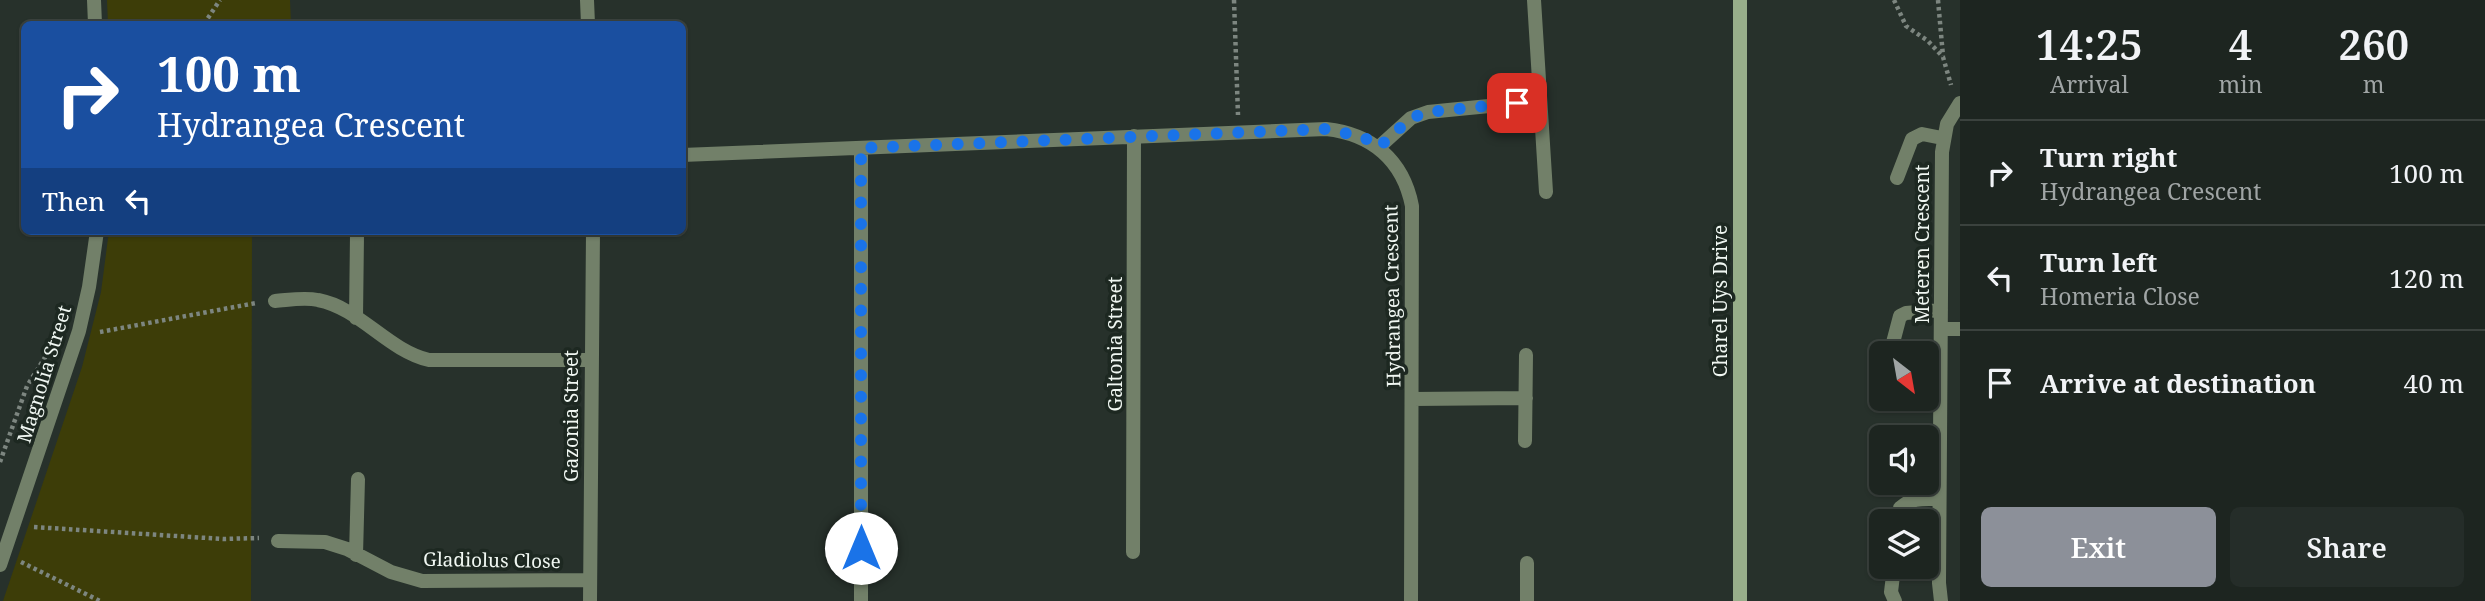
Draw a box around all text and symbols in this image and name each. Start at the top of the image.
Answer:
text: 14:25 [2036,15,2143,72]
text: 4 [2229,15,2252,72]
text: 260 [2338,15,2409,72]
text: 100 m [157,40,301,106]
icon: right [42,49,133,140]
text: Arrival [2050,68,2129,100]
text: min [2219,68,2263,100]
text: m [2363,68,2385,100]
pin [1487,73,1547,133]
icon: arrive [1498,84,1536,122]
text: Hydrangea Crescent [157,103,465,146]
text: Turn right [2040,139,2177,175]
icon: right [1981,154,2019,192]
text: 100 m [2389,155,2464,191]
street label: Meteren Crescent [1909,164,1935,323]
text: Hydrangea Crescent [2040,175,2261,207]
icon: left [119,182,157,220]
text: Then [42,183,105,219]
street label: Hydrangea Crescent [1377,204,1407,388]
street label: Charel Uys Drive [1707,225,1733,377]
text: Turn left [2040,244,2157,280]
icon: left [1981,259,2019,297]
text: 120 m [2389,260,2464,296]
street label: Galtonia Street [1102,276,1128,411]
text: Homeria Close [2040,280,2200,312]
street label: Magnolia Street [11,302,77,446]
north arrow [1869,341,1939,411]
map controls [1869,341,1939,579]
street label: Gazonia Street [558,350,584,482]
icon: arrive [1981,364,2019,402]
text: Arrive at destination [2040,365,2316,401]
text: 40 m [2404,365,2464,401]
button: sound [1869,425,1939,495]
button: Exit [1981,507,2216,587]
button: Share [2230,507,2464,587]
button: layers [1869,509,1939,579]
position arrow [824,511,898,585]
street label: Gladiolus Close [423,546,561,574]

